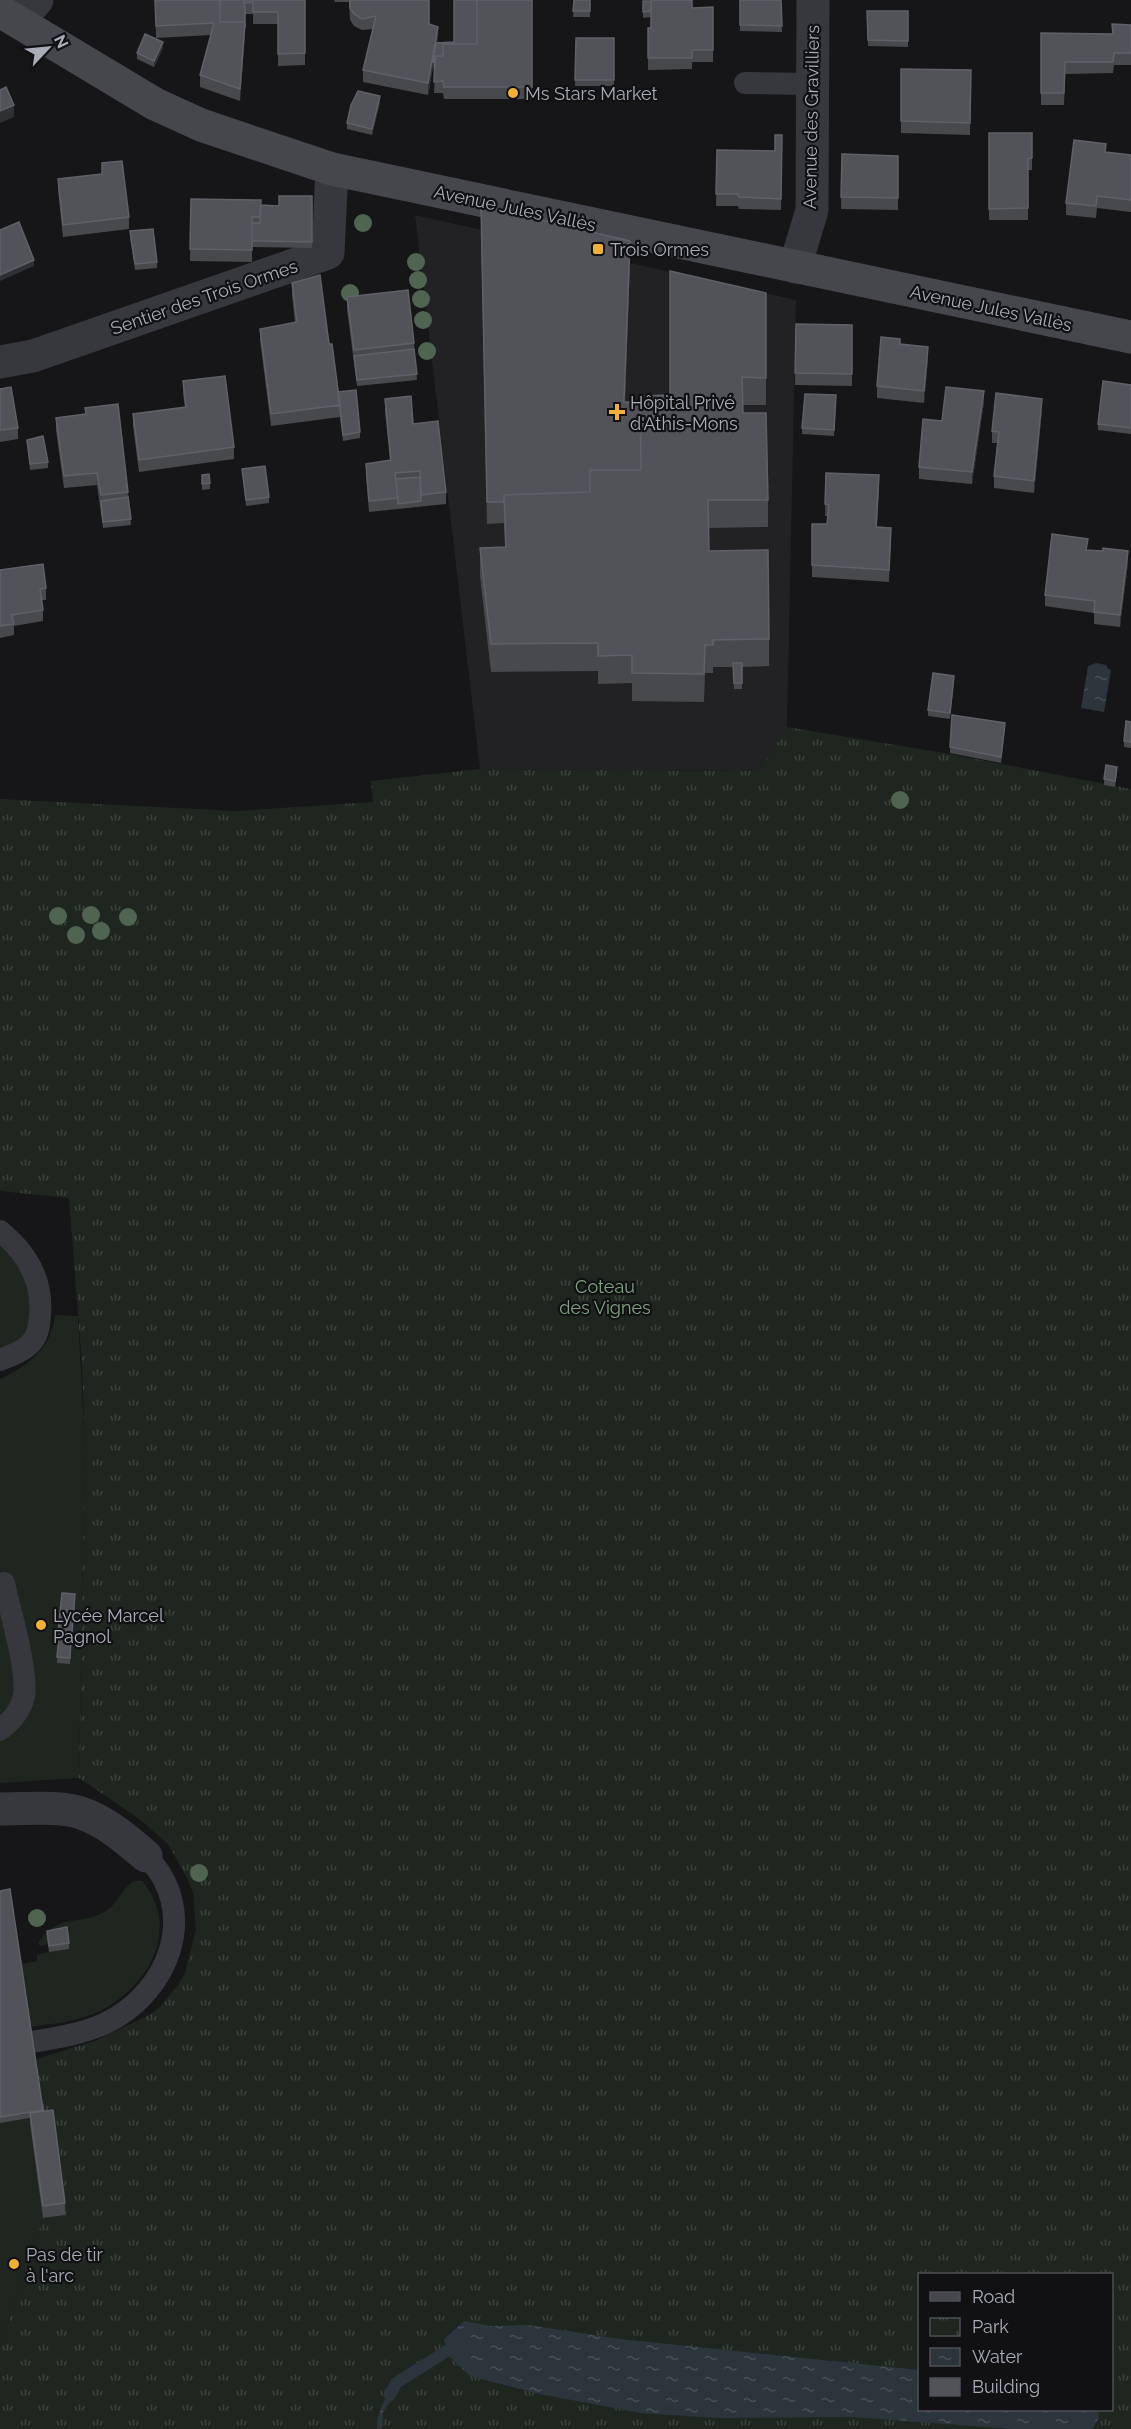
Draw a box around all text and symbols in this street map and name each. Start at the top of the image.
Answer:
north arrow [18,18,78,78]
street label: Avenue des Gravilliers [799,24,823,209]
text: N [50,32,72,51]
place label: Ms Stars Market [525,83,658,104]
marker: Ms Stars Market [506,86,520,100]
street label: Avenue Jules Vallès [432,181,598,235]
place label: Trois Ormes [610,239,709,260]
marker: Trois Ormes [591,242,605,256]
street label: Sentier des Trois Ormes [108,255,301,339]
street label: Avenue Jules Vallès [908,281,1074,335]
place label: Hôpital Privé d'Athis-Mons [630,392,738,434]
marker: Hôpital Privé d'Athis-Mons [608,403,626,421]
park label: Coteau des Vignes [559,1276,651,1318]
place label: Lycée Marcel Pagnol [53,1605,164,1647]
marker: Lycée Marcel Pagnol [34,1618,48,1632]
place label: Pas de tir à l'arc [26,2244,103,2286]
marker: Pas de tir à l'arc [7,2257,21,2271]
legend [918,2273,1113,2411]
text: Road [972,2286,1015,2307]
text: Park [972,2316,1009,2337]
text: Water [972,2346,1023,2367]
text: Building [972,2376,1040,2397]

